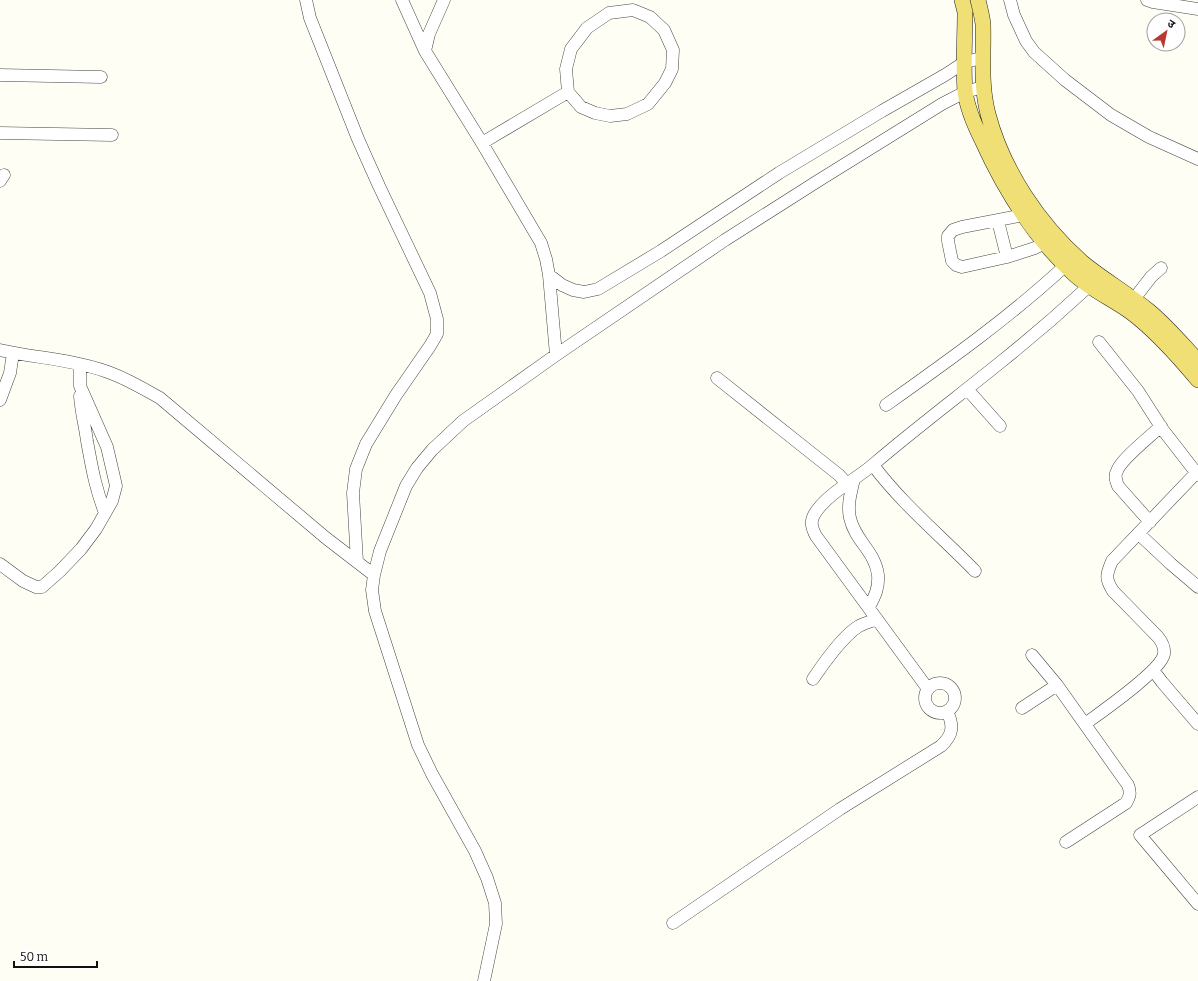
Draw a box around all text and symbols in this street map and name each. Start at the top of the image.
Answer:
north arrow [1146,12,1186,52]
text: उ [1165,17,1178,32]
scale bar [14,943,97,969]
text: 50 m [20,950,49,964]

